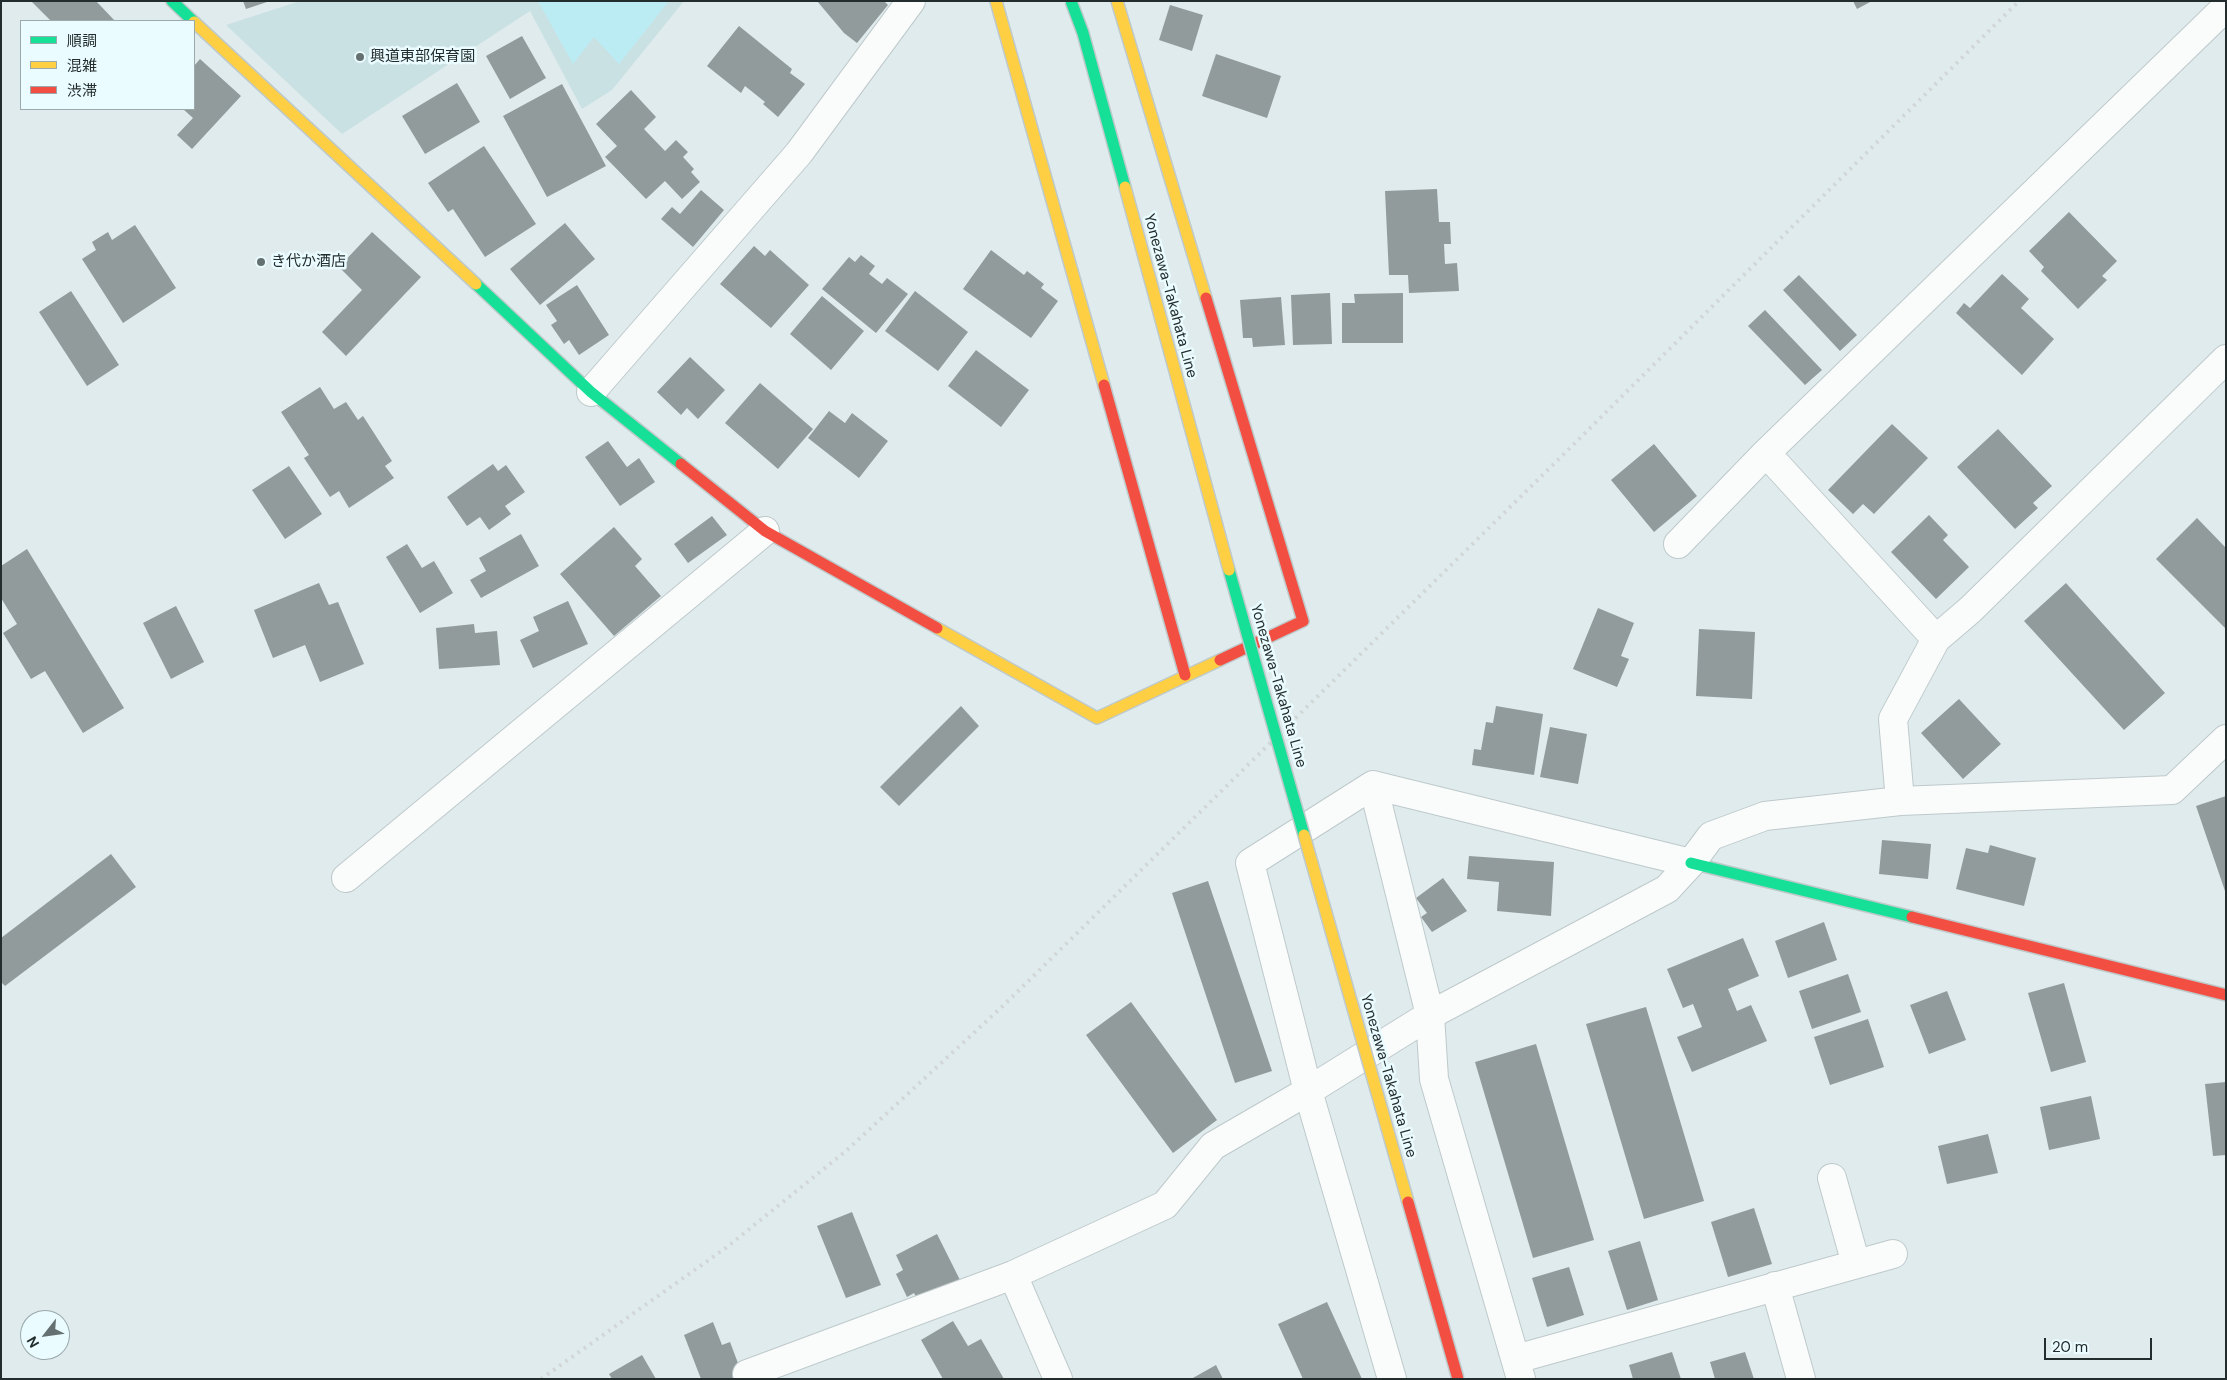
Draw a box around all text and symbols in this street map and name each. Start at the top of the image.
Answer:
legend [20,20,195,110]
text: 順調 [67,31,97,51]
place label: 興道東部保育園 [370,48,475,66]
marker: 興道東部保育園 [354,51,366,63]
text: 混雑 [67,56,97,76]
text: 渋滞 [67,81,97,101]
street label: Yonezawa-Takahata Line [1139,212,1201,380]
place label: き代か酒店 [271,253,346,271]
marker: き代か酒店 [255,256,267,268]
street label: Yonezawa-Takahata Line [1246,602,1310,770]
street label: Yonezawa-Takahata Line [1356,992,1420,1160]
north arrow [20,1310,70,1360]
scale bar [2047,1328,2154,1360]
text: N [23,1333,43,1351]
text: 20 m [2052,1337,2088,1357]

